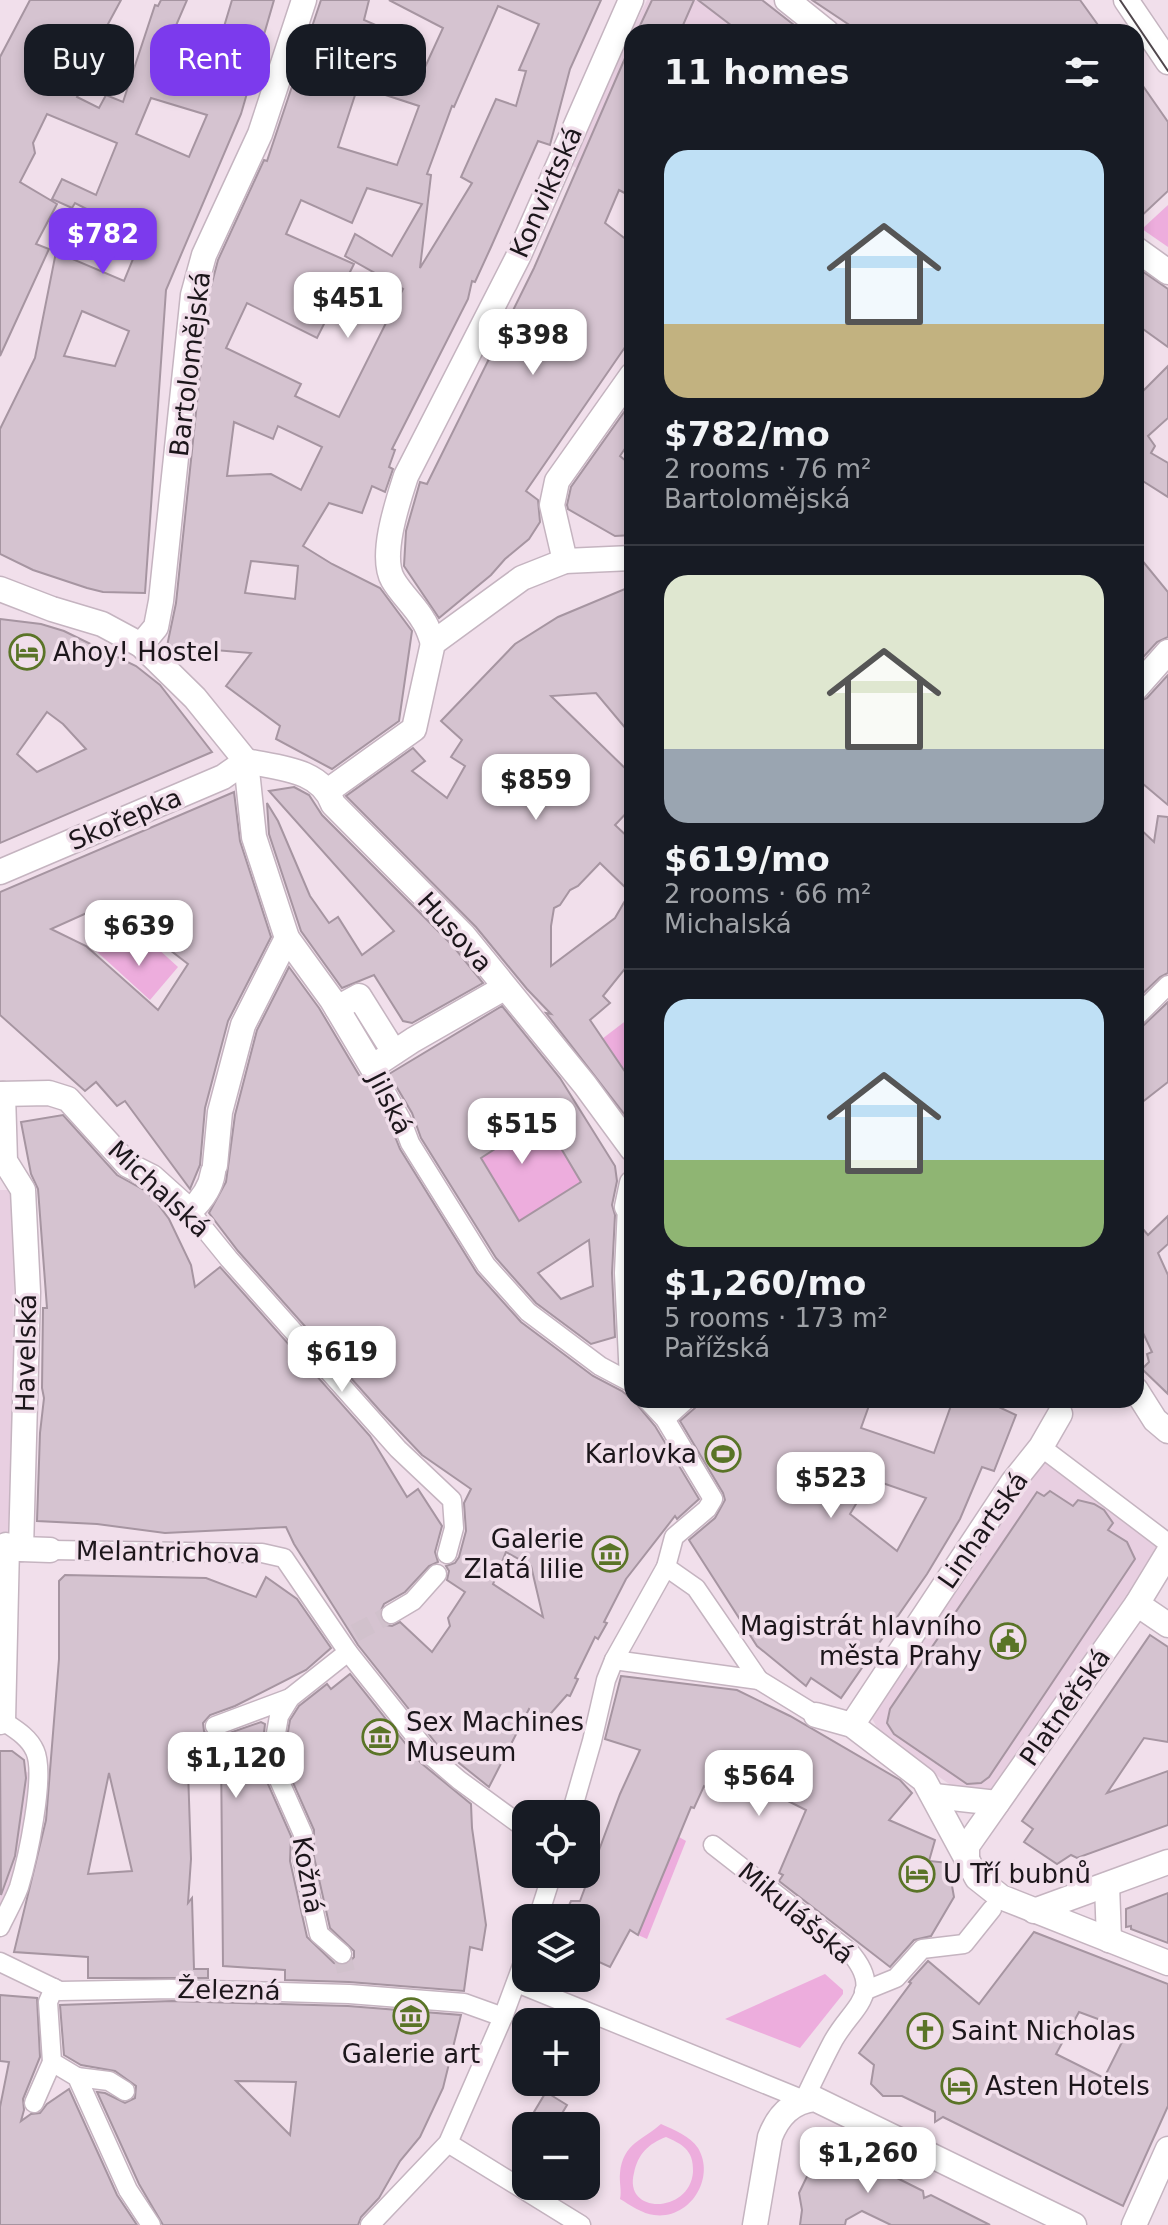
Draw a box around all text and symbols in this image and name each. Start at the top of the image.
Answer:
chip: Buy [24,24,134,96]
chip: Rent [150,24,270,96]
chip: Filters [286,24,426,96]
icon: filters [1060,50,1104,94]
text: 11 homes [664,52,849,92]
street label: Konviktská [504,122,588,262]
icon: home [812,202,956,346]
pin: $782 [56,208,150,276]
text: $782 [67,219,139,249]
street label: Bartolomějská [164,270,216,458]
pin: $451 [301,272,395,340]
text: $451 [312,283,384,313]
pin: $398 [486,309,580,377]
text: $398 [497,320,569,350]
text: $782/mo [664,414,830,454]
text: 2 rooms · 76 m² [664,454,872,484]
text: Bartolomějská [664,484,850,514]
icon: home [812,627,956,771]
hotel icon: Ahoy! Hostel [8,633,46,671]
place label: Ahoy! Hostel [53,637,220,667]
pin: $859 [489,754,583,822]
text: $859 [500,765,572,795]
street label: Skořepka [64,782,186,856]
text: $619/mo [664,839,830,879]
text: 2 rooms · 66 m² [664,879,872,909]
street label: Husova [411,886,499,978]
pin: $639 [92,900,186,968]
text: Michalská [664,909,792,939]
text: $639 [103,911,175,941]
icon: home [812,1051,956,1195]
street label: Jilská [361,1065,418,1139]
pin: $515 [475,1098,569,1166]
text: $515 [486,1109,558,1139]
street label: Michalská [102,1134,216,1244]
text: $1,260/mo [664,1263,866,1303]
street label: Havelská [10,1294,42,1412]
text: 5 rooms · 173 m² [664,1303,888,1333]
pin: $619 [295,1326,389,1394]
text: Pařížská [664,1333,770,1363]
text: $619 [306,1337,378,1367]
sports icon: Karlovka [704,1435,742,1473]
place label: Karlovka [585,1439,697,1469]
pin: $523 [784,1452,878,1520]
text: $523 [795,1463,867,1493]
street label: Linhartská [932,1466,1034,1594]
place label: Galerie Zlatá lilie [464,1524,584,1584]
street label: Melantrichova [76,1535,260,1569]
museum icon: Galerie Zlatá lilie [591,1535,629,1573]
place label: Magistrát hlavního města Prahy [740,1611,982,1671]
public building icon: Magistrát hlavního města Prahy [989,1622,1027,1660]
street label: Platnéřská [1014,1643,1116,1771]
place label: Sex Machines Museum [406,1707,584,1767]
museum icon: Sex Machines Museum [361,1718,399,1756]
pin: $1,120 [171,1732,301,1800]
text: $1,120 [186,1743,286,1773]
pin: $564 [712,1750,806,1818]
text: $564 [723,1761,795,1791]
map controls [512,1800,600,2200]
button: locate [512,1800,600,1888]
street label: Kožná [286,1834,330,1916]
hotel icon: U Tří bubnů [898,1855,936,1893]
street label: Mikulášská [732,1856,860,1970]
place label: U Tří bubnů [943,1859,1091,1889]
button: layers [512,1904,600,1992]
street label: Železná [177,1973,281,2006]
museum icon: Galerie art [392,1997,430,2035]
button: + [512,2008,600,2096]
church icon: Saint Nicholas [906,2012,944,2050]
place label: Saint Nicholas [951,2016,1136,2046]
place label: Galerie art [342,2039,480,2069]
hotel icon: Asten Hotels [940,2067,978,2105]
place label: Asten Hotels [985,2071,1150,2101]
button: − [512,2112,600,2200]
pin: $1,260 [803,2127,933,2195]
text: $1,260 [818,2138,918,2168]

